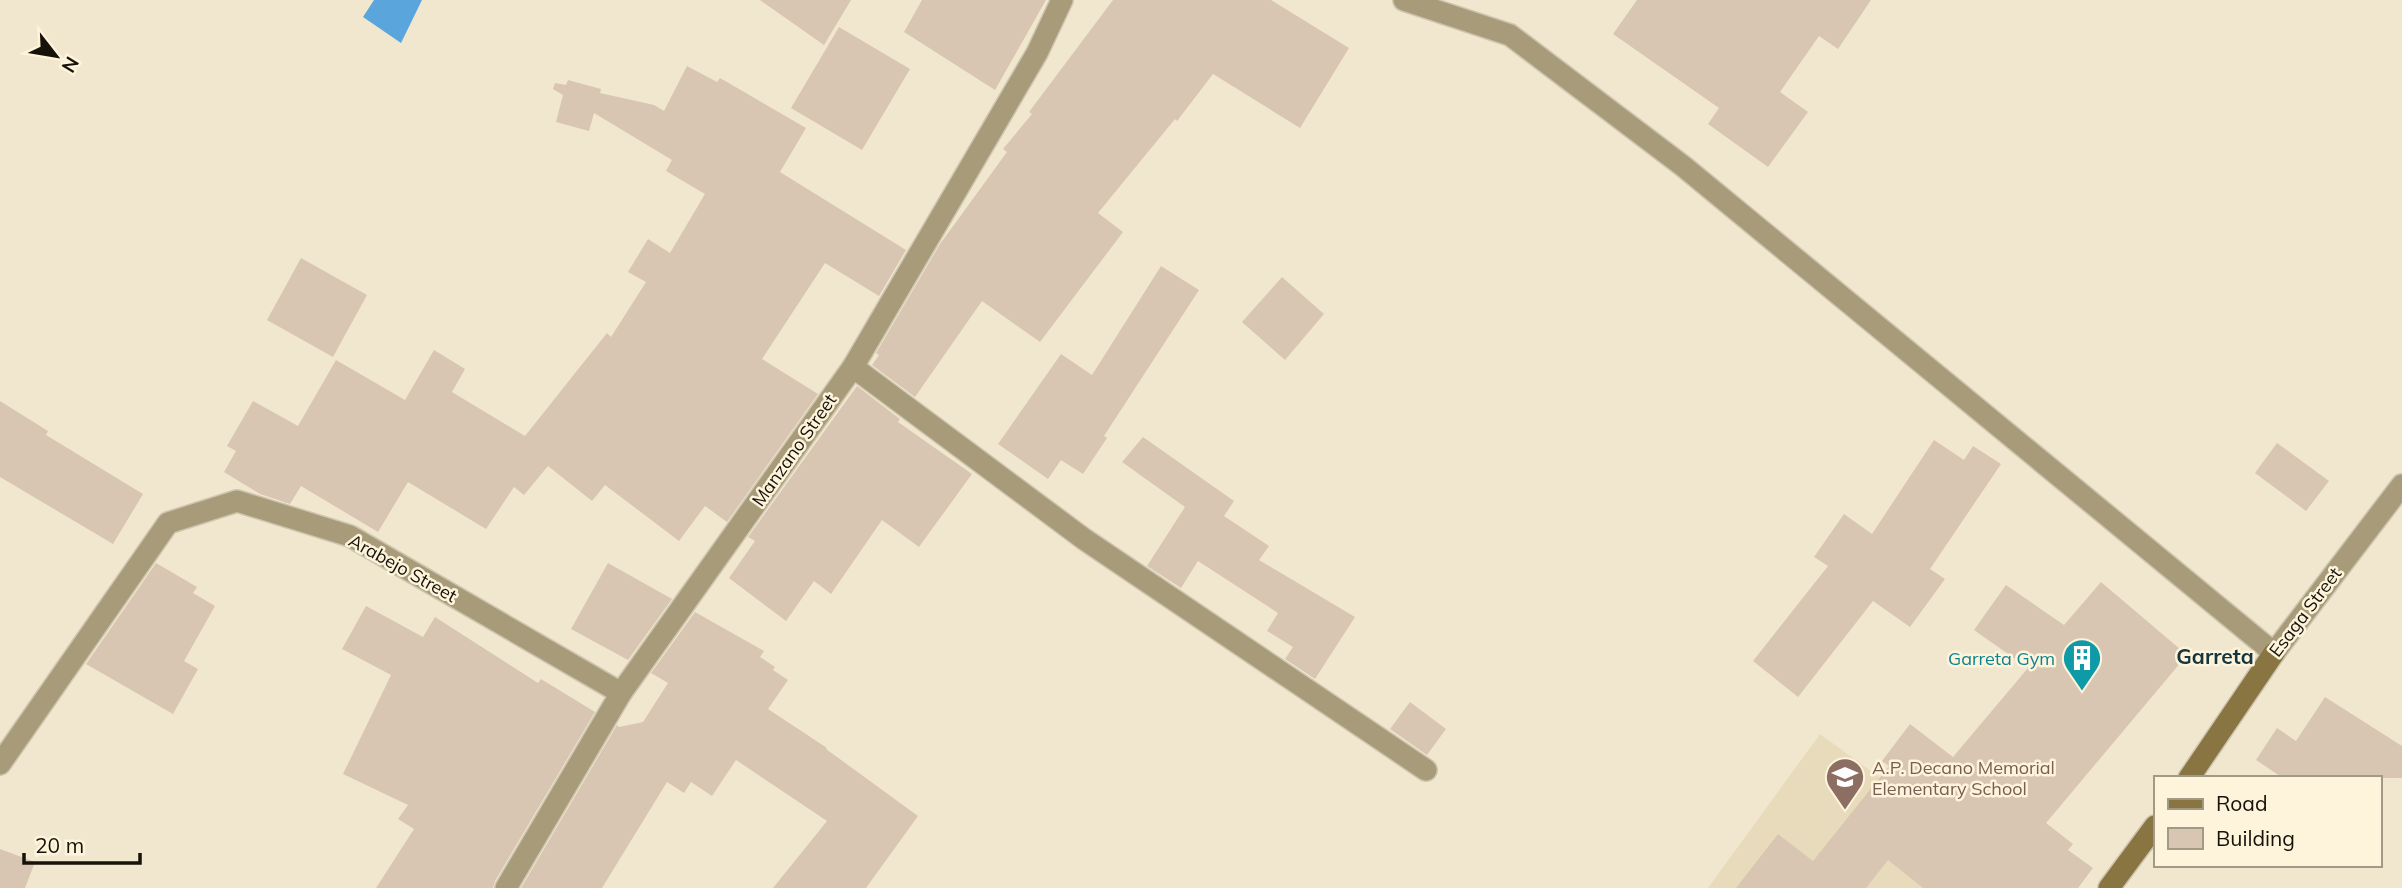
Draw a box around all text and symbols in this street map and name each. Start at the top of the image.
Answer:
north arrow [21,21,91,91]
text: N [57,52,85,77]
street label: Manzano Street [747,389,841,511]
street label: Arabejo Street [345,529,461,607]
street label: Esaga Street [2264,563,2346,661]
building icon: Garreta Gym [2061,637,2103,692]
district label: Garreta [2176,643,2254,669]
place label: Garreta Gym [1948,647,2055,670]
school or university icon: A.P. Decano Memorial Elementary School [1824,756,1866,811]
place label: A.P. Decano Memorial Elementary School [1872,756,2055,800]
legend [2154,776,2381,867]
text: Road [2216,790,2267,816]
scale bar [24,822,140,866]
text: Building [2216,825,2295,851]
text: 20 m [35,832,84,858]

